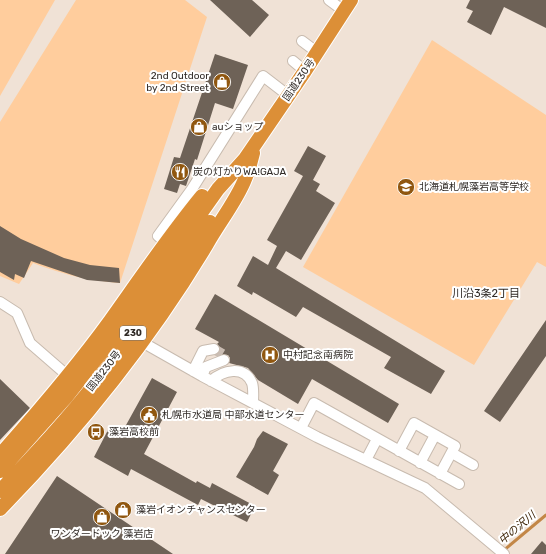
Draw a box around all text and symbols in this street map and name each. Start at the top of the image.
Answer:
street label: 国道230号 [281,57,317,103]
place label: 2nd Outdoor by 2nd Street [146,70,209,94]
shop icon: 2nd Outdoor by 2nd Street [212,72,232,92]
shop icon: auショップ [189,117,209,137]
place label: auショップ [212,121,264,133]
restaurant icon: 炭の灯かりWA!GAJA [170,162,190,182]
place label: 炭の灯かりWA!GAJA [193,166,286,178]
school or university icon: 北海道札幌藻岩高等学校 [396,177,416,197]
place label: 北海道札幌藻岩高等学校 [419,181,529,193]
district label: 川沿3条2丁目 [452,287,520,300]
road number: 230 [120,326,146,340]
hospital icon: 中村記念南病院 [260,345,280,365]
street label: 国道230号 [84,348,124,394]
place label: 中村記念南病院 [283,349,353,361]
public building icon: 札幌市水道局 中部水道センター [139,405,159,425]
place label: 札幌市水道局 中部水道センター [162,409,304,421]
bus stop icon: 藻岩高校前 [86,422,106,442]
place label: 藻岩高校前 [109,426,159,438]
shop icon: 藻岩イオンチャンスセンター [113,500,133,520]
place label: 藻岩イオンチャンスセンター [136,504,266,516]
shop icon: ワンダードック 藻岩店 [92,507,112,527]
water label: 中の沢川 [496,508,539,547]
place label: ワンダードック 藻岩店 [51,528,153,540]

